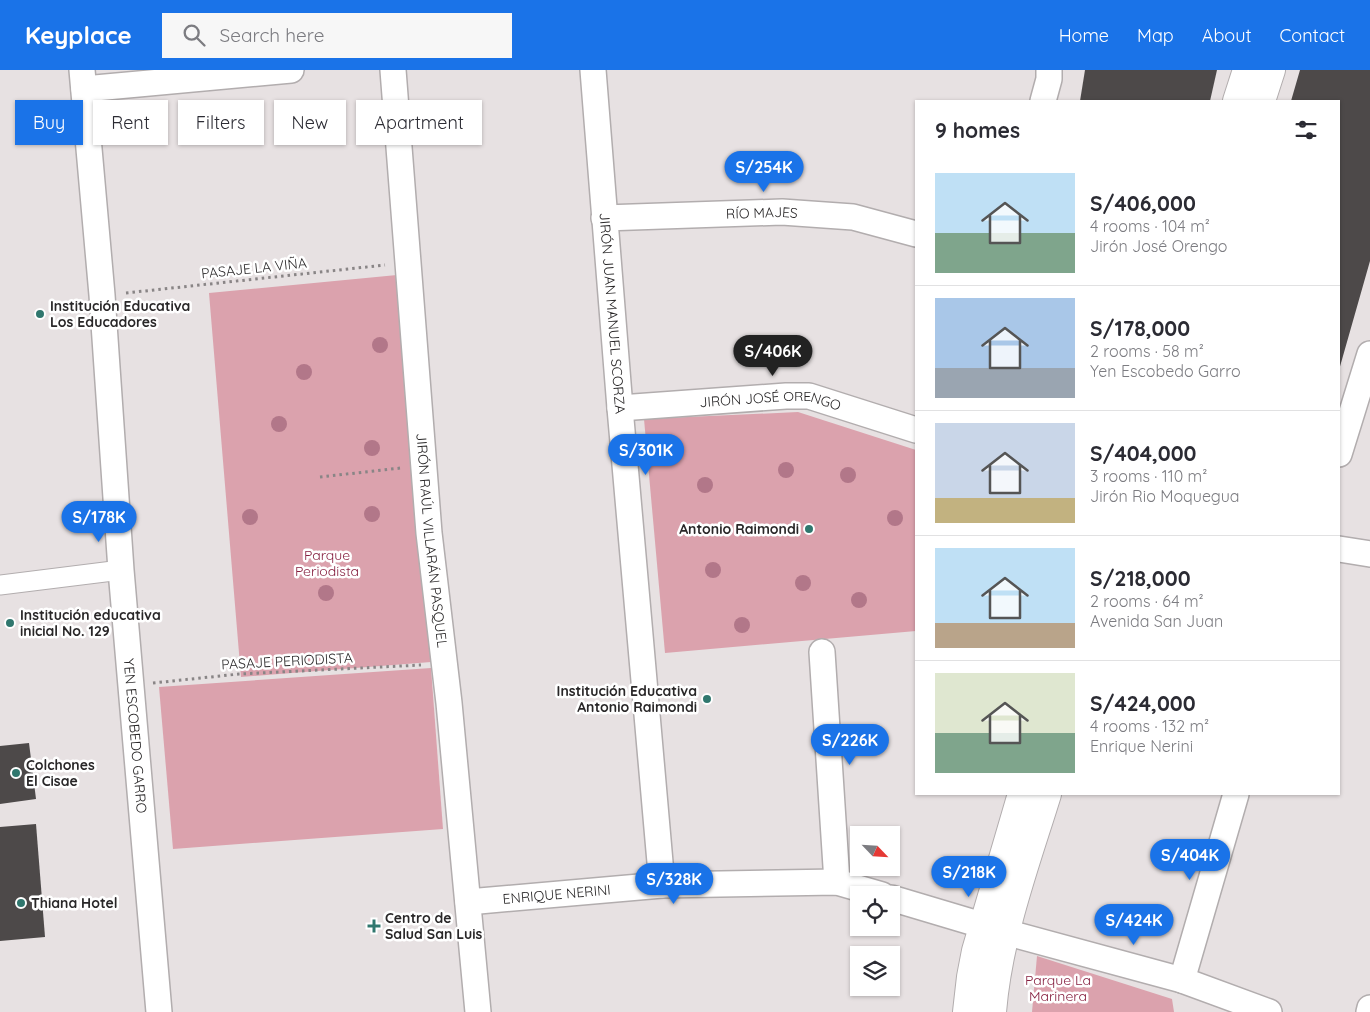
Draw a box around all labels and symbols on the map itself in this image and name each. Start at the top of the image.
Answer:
pin: S/254K [723,150,805,193]
street label: RÍO MAJES [726,203,799,223]
street label: JIRÓN JUAN MANUEL SCORZA [595,212,629,415]
street label: PASAJE LA VIÑA [200,254,308,282]
place label: Institución Educativa Los Educadores [50,297,190,331]
marker: Institución Educativa Los Educadores [34,308,46,320]
pin: S/406K [732,334,814,377]
street label: JIRÓN JOSÉ ORENGO [699,387,843,415]
street label: JIRÓN RAÚL VILLARÁN PASQUEL [412,432,451,649]
pin: S/301K [605,434,687,476]
pin: S/178K [58,500,140,543]
place label: Antonio Raimondi [679,520,799,538]
marker: Antonio Raimondi [803,523,815,535]
park label: Parque Periodista [295,546,359,580]
place label: Institución educativa inicial No. 129 [20,606,161,640]
marker: Institución educativa inicial No. 129 [4,617,16,629]
street label: PASAJE PERIODISTA [221,649,353,673]
street label: YEN ESCOBEDO GARRO [120,658,151,814]
place label: Institución Educativa Antonio Raimondi [557,682,697,716]
marker: Institución Educativa Antonio Raimondi [701,693,713,705]
pin: S/226K [809,724,891,766]
place label: Colchones El Cisae [26,756,95,790]
marker: Colchones El Cisae [10,767,22,779]
north arrow [850,826,900,876]
pin: S/404K [1149,838,1231,881]
pin: S/218K [928,856,1010,898]
pin: S/328K [633,862,715,905]
street label: ENRIQUE NERINI [502,881,611,908]
place label: Thiana Hotel [31,894,118,912]
marker: Thiana Hotel [15,897,27,909]
pin: S/424K [1093,904,1175,946]
place label: Centro de Salud San Luis [385,909,483,943]
marker: Centro de Salud San Luis [367,919,381,933]
park label: Parque La Marinera [1025,971,1091,1005]

